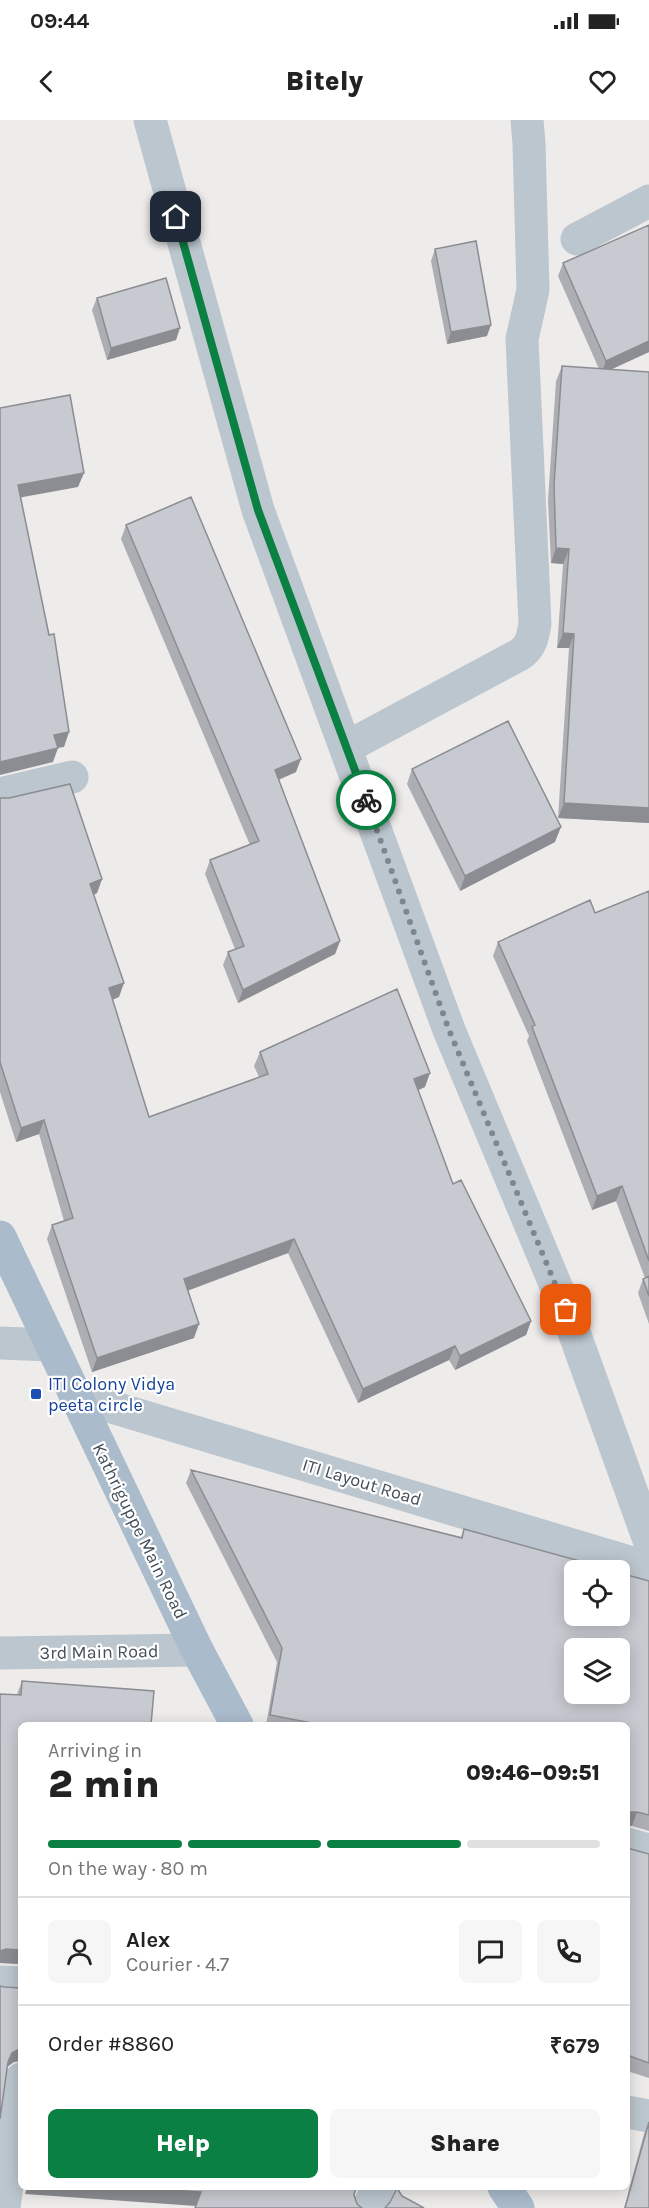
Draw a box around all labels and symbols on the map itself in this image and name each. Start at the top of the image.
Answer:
pin [150,191,201,242]
courier [336,770,396,830]
pin [540,1284,591,1335]
place label: ITI Colony Vidya peeta circle [48,1373,175,1416]
marker: ITI Colony Vidya peeta circle [29,1387,43,1401]
street label: Kathriguppe Main Road [88,1439,192,1623]
street label: ITI Layout Road [300,1453,424,1511]
street label: 3rd Main Road [39,1640,159,1664]

